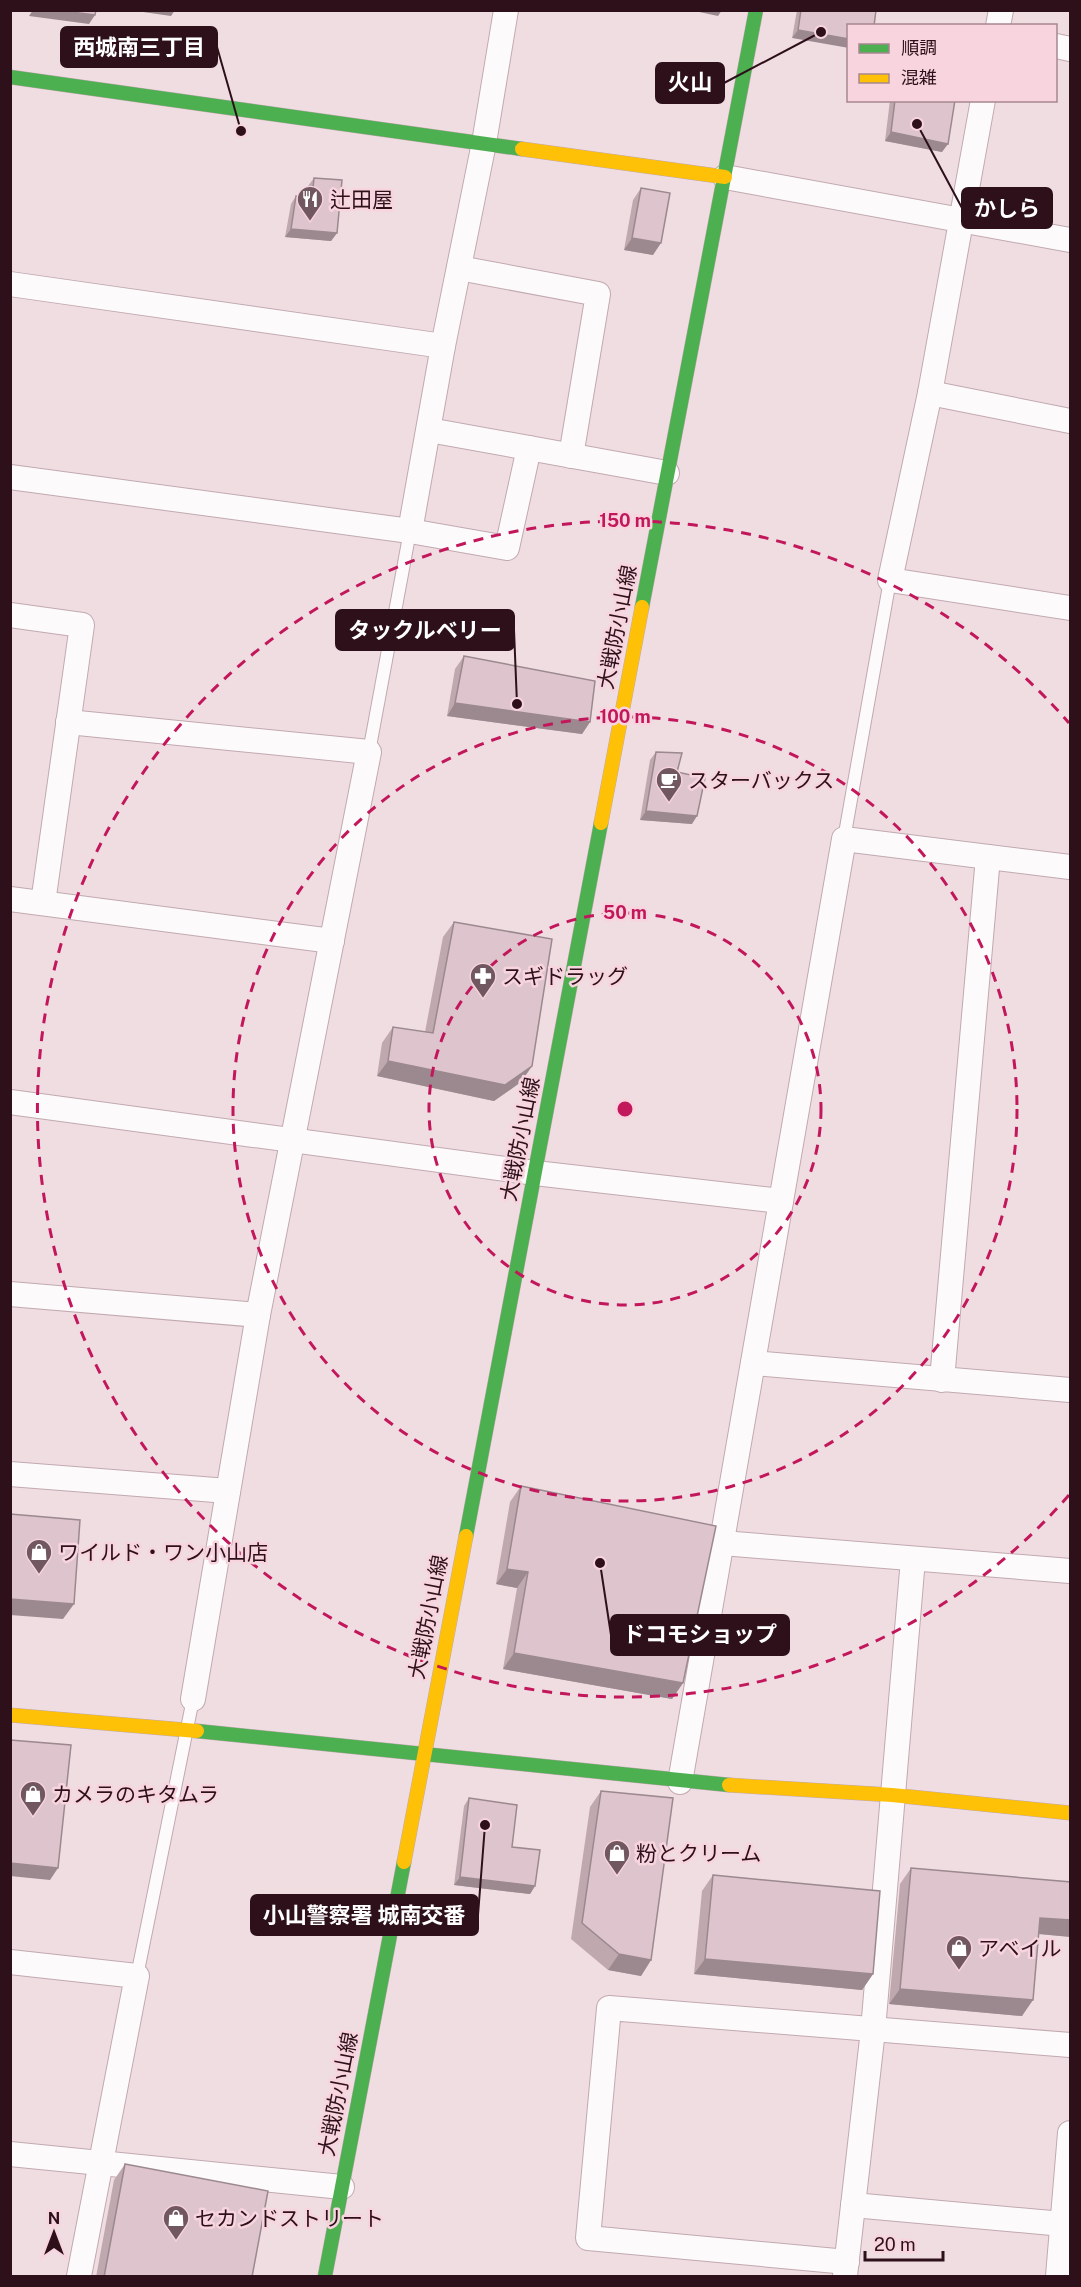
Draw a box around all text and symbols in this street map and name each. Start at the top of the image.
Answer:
legend [847,24,1057,102]
callout: 西城南三丁目 [61,27,217,67]
text: 西城南三丁目 [73,34,205,60]
text: 順調 [901,37,937,58]
callout: 火山 [656,63,724,103]
text: 混雑 [901,67,937,88]
text: 火山 [668,69,712,95]
restaurant icon: 辻田屋 [295,184,325,222]
place label: 辻田屋 [330,187,393,212]
callout: かしら [962,188,1052,228]
text: かしら [974,195,1040,221]
text: 150 m [599,510,651,531]
street label: 大戦防小山線 [593,563,641,691]
callout: タックルベリー [336,610,514,650]
text: タックルベリー [348,617,502,643]
text: 100 m [599,706,651,727]
cafe icon: スターバックス [654,765,684,803]
place label: スターバックス [688,768,834,793]
text: 50 m [603,902,647,923]
pharmacy icon: スギドラッグ [468,961,498,999]
place label: スギドラッグ [502,964,628,989]
street label: 大戦防小山線 [496,1075,544,1203]
centre of rings [615,1099,635,1119]
shop icon: ワイルド・ワン小山店 [24,1537,54,1575]
place label: ワイルド・ワン小山店 [58,1540,268,1565]
street label: 大戦防小山線 [404,1553,452,1681]
callout: ドコモショップ [611,1615,789,1655]
text: ドコモショップ [623,1621,777,1647]
shop icon: カメラのキタムラ [18,1779,48,1817]
place label: カメラのキタムラ [52,1782,219,1807]
shop icon: 粉とクリーム [602,1838,632,1876]
place label: 粉とクリーム [636,1841,761,1866]
callout: 小山警察署 城南交番 [251,1895,478,1935]
text: 小山警察署 城南交番 [263,1902,465,1928]
shop icon: アベイル [944,1933,974,1971]
place label: アベイル [978,1936,1062,1961]
street label: 大戦防小山線 [314,2030,362,2158]
north arrow [24,2203,84,2263]
shop icon: セカンドストリート [161,2203,191,2241]
place label: セカンドストリート [195,2206,384,2231]
text: N [48,2209,60,2228]
scale bar [865,2224,943,2262]
text: 20 m [874,2234,916,2255]

